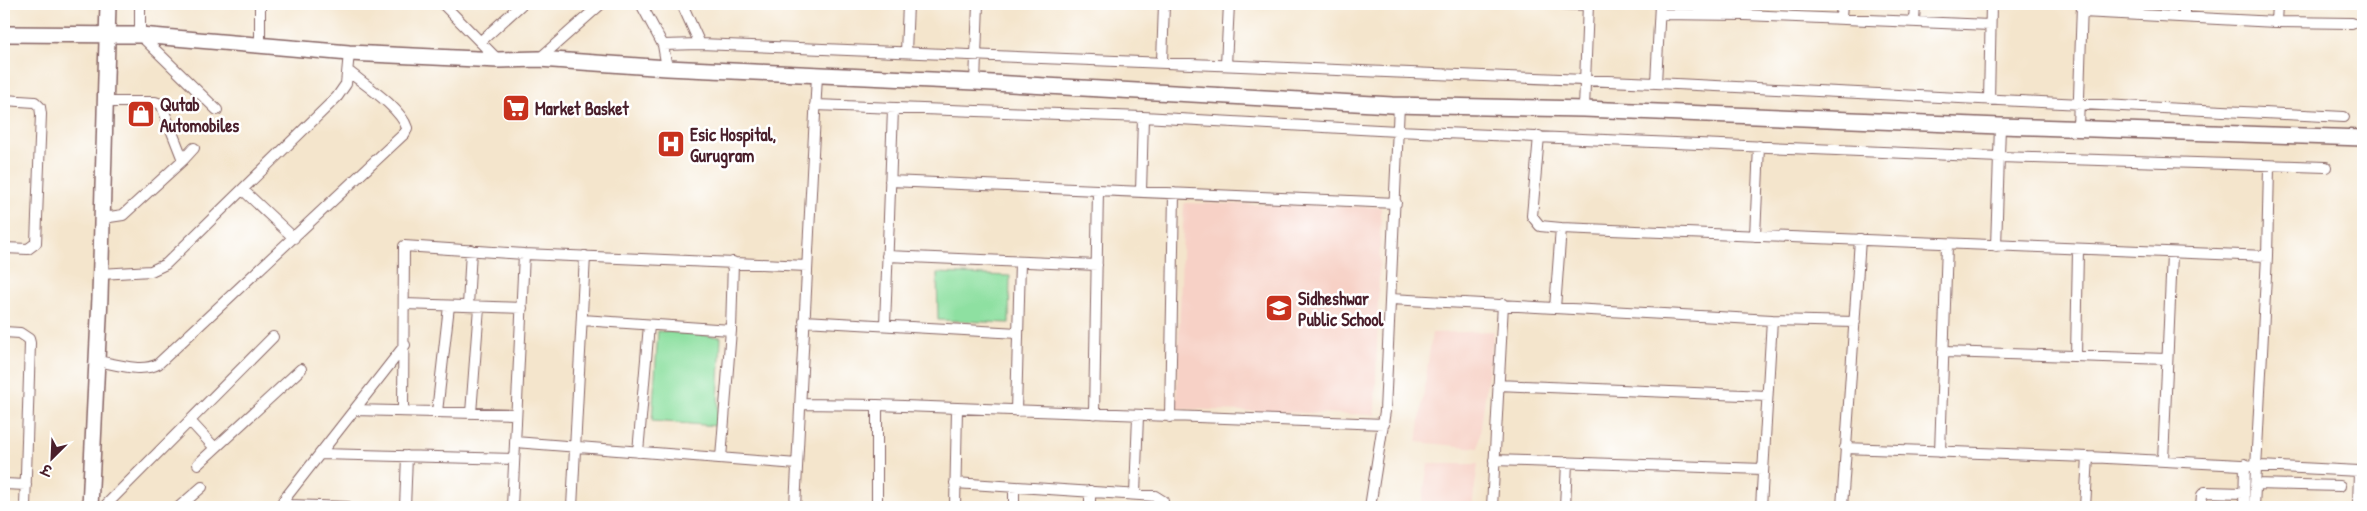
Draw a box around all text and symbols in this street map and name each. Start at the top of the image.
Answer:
place label: Qutab Automobiles [160,92,239,138]
supermarket icon: Market Basket [501,93,531,123]
place label: Market Basket [535,96,629,121]
shop icon: Qutab Automobiles [126,99,156,129]
place label: Esic Hospital, Gurugram [690,122,776,169]
hospital icon: Esic Hospital, Gurugram [656,129,686,159]
place label: Sidheshwar Public School [1298,286,1385,332]
school or university icon: Sidheshwar Public School [1264,293,1294,323]
north arrow [28,434,78,484]
text: उ [37,459,56,482]

